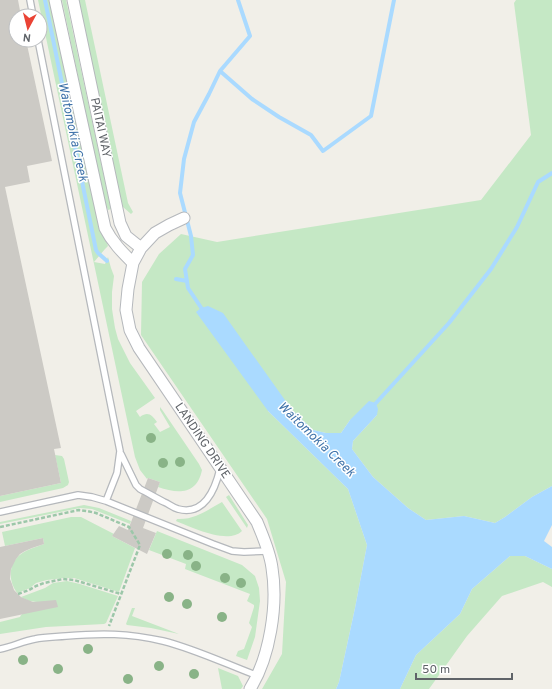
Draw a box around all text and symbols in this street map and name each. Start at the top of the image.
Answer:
north arrow [8,8,48,48]
text: N [22,30,32,44]
water label: Waitomokia Creek [54,81,90,184]
street label: PAITAI WAY [86,96,114,160]
water label: Waitomokia Creek [274,399,358,481]
street label: LANDING DRIVE [171,400,233,482]
scale bar [416,655,512,681]
text: 50 m [422,662,450,678]

